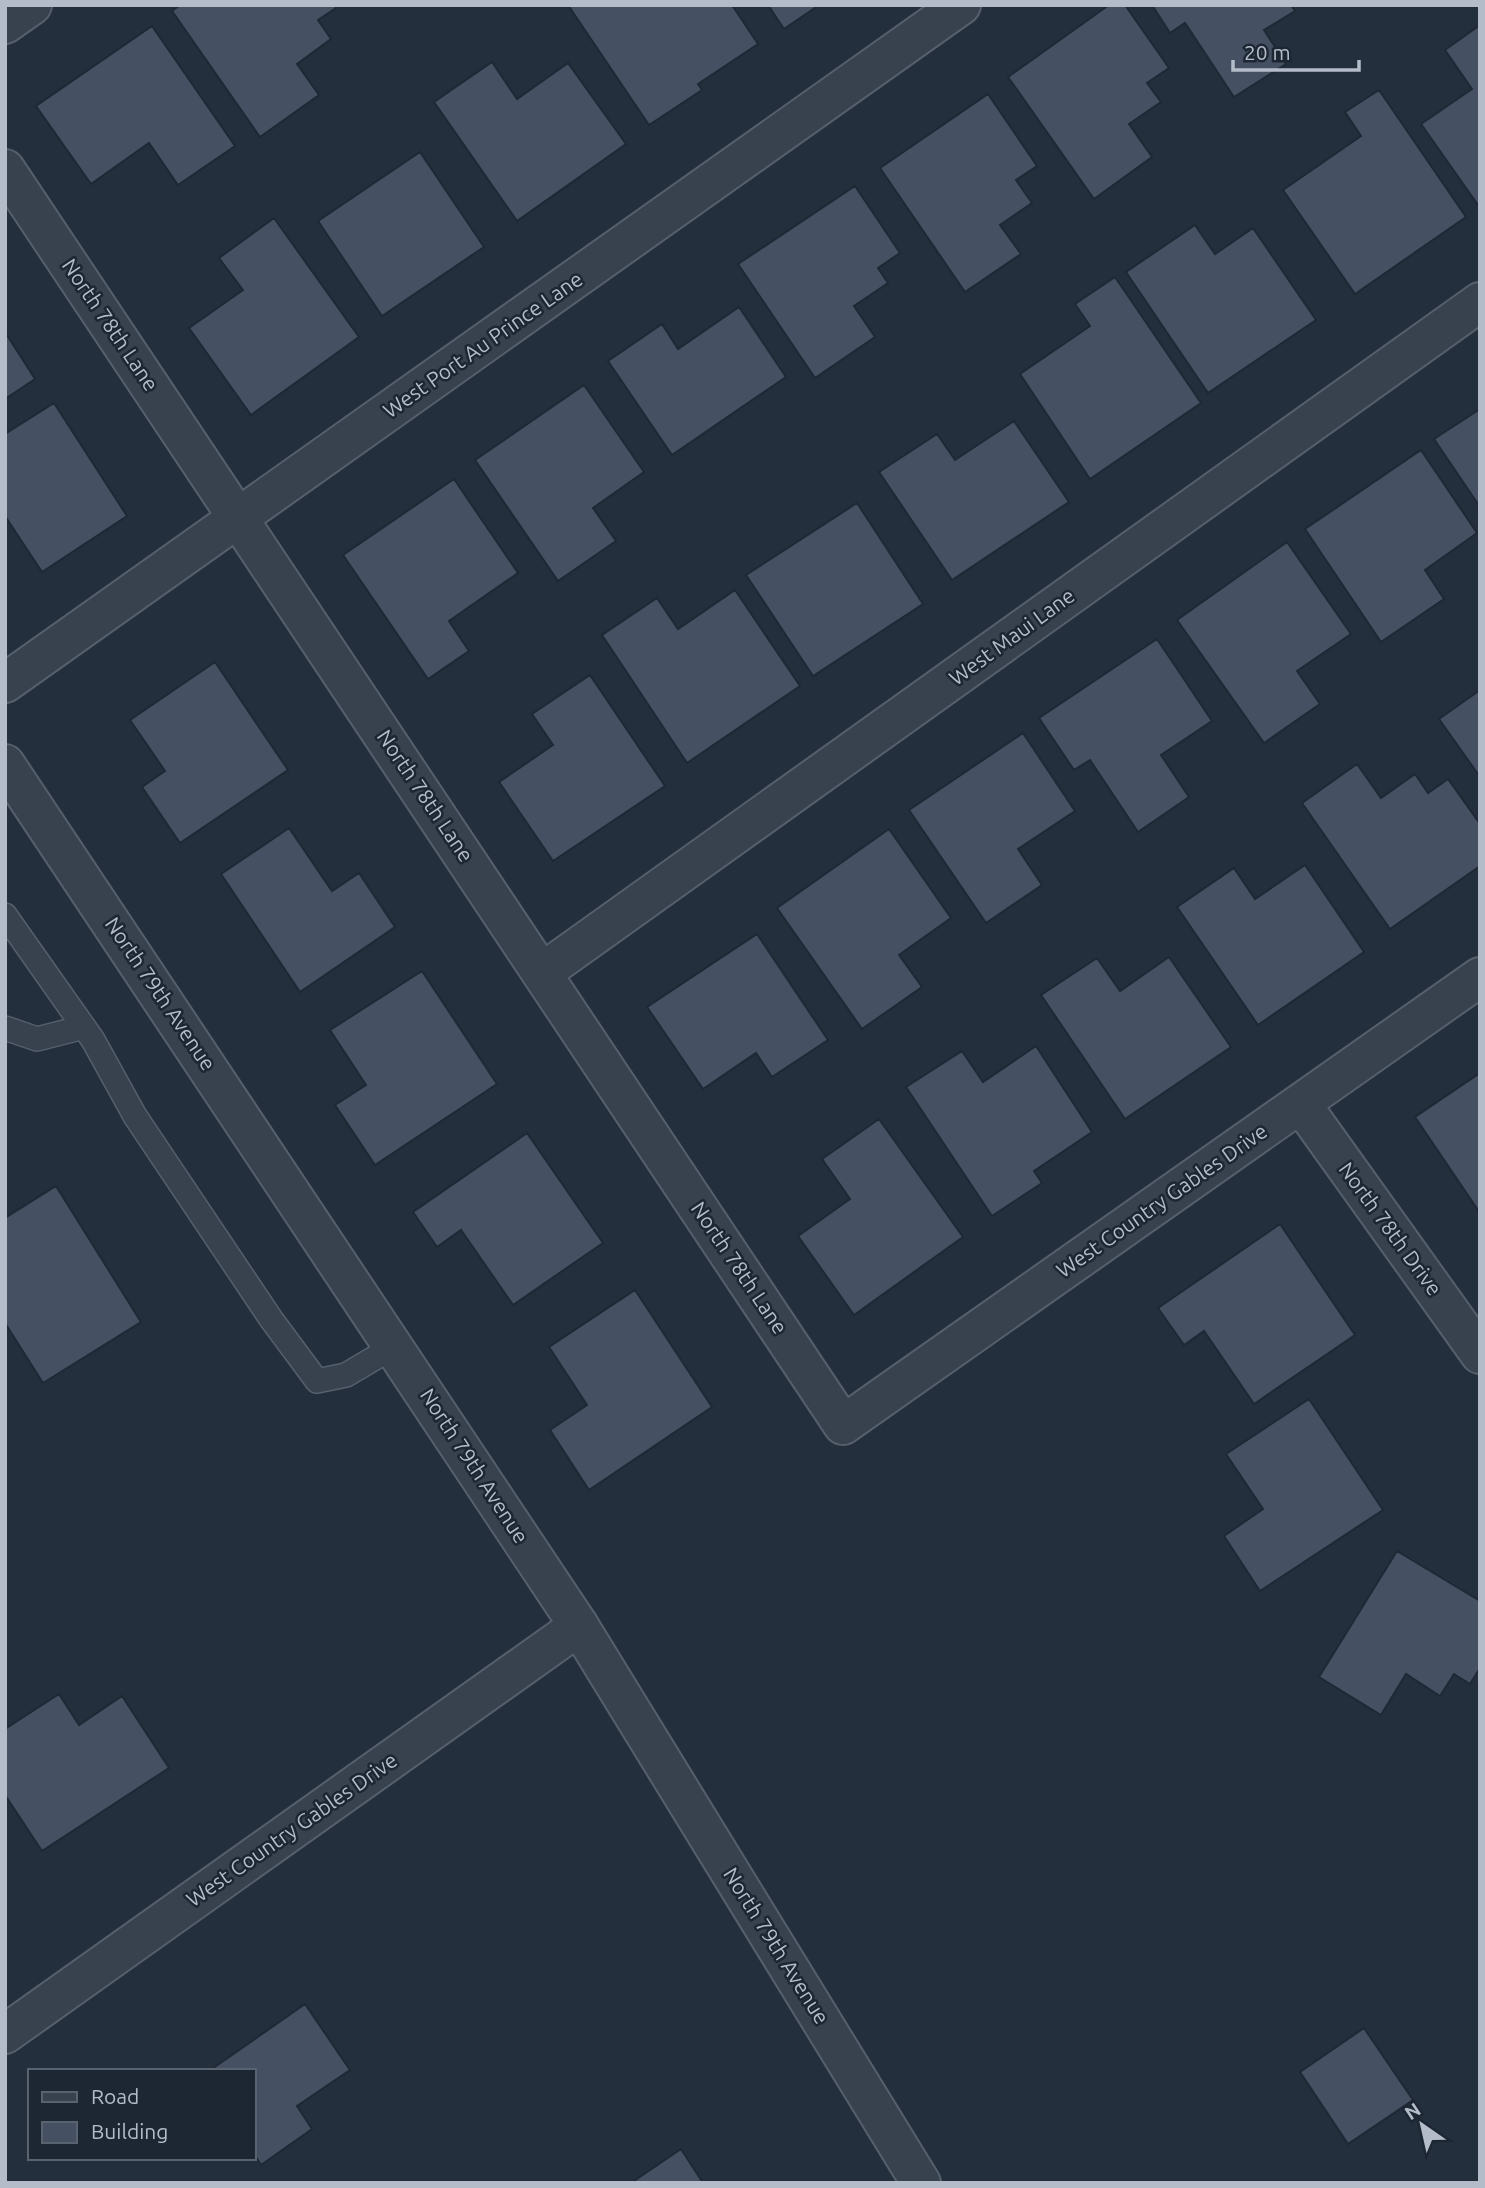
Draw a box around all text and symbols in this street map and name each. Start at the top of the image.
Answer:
scale bar [1233,28,1359,72]
text: 20 m [1244,40,1291,64]
street label: North 78th Lane [58,254,164,395]
street label: West Port Au Prince Lane [378,266,587,422]
street label: West Maui Lane [944,583,1079,690]
street label: North 78th Lane [373,725,479,866]
street label: North 79th Avenue [101,912,221,1075]
street label: West Country Gables Drive [1052,1118,1271,1282]
street label: North 78th Drive [1334,1157,1447,1300]
street label: North 78th Lane [687,1197,793,1338]
street label: North 79th Avenue [416,1384,534,1547]
street label: West Country Gables Drive [182,1747,401,1911]
street label: North 79th Avenue [719,1863,835,2028]
legend [28,2069,256,2160]
text: Road [91,2084,139,2108]
north arrow [1387,2090,1457,2160]
text: N [1400,2098,1425,2124]
text: Building [91,2119,168,2143]

